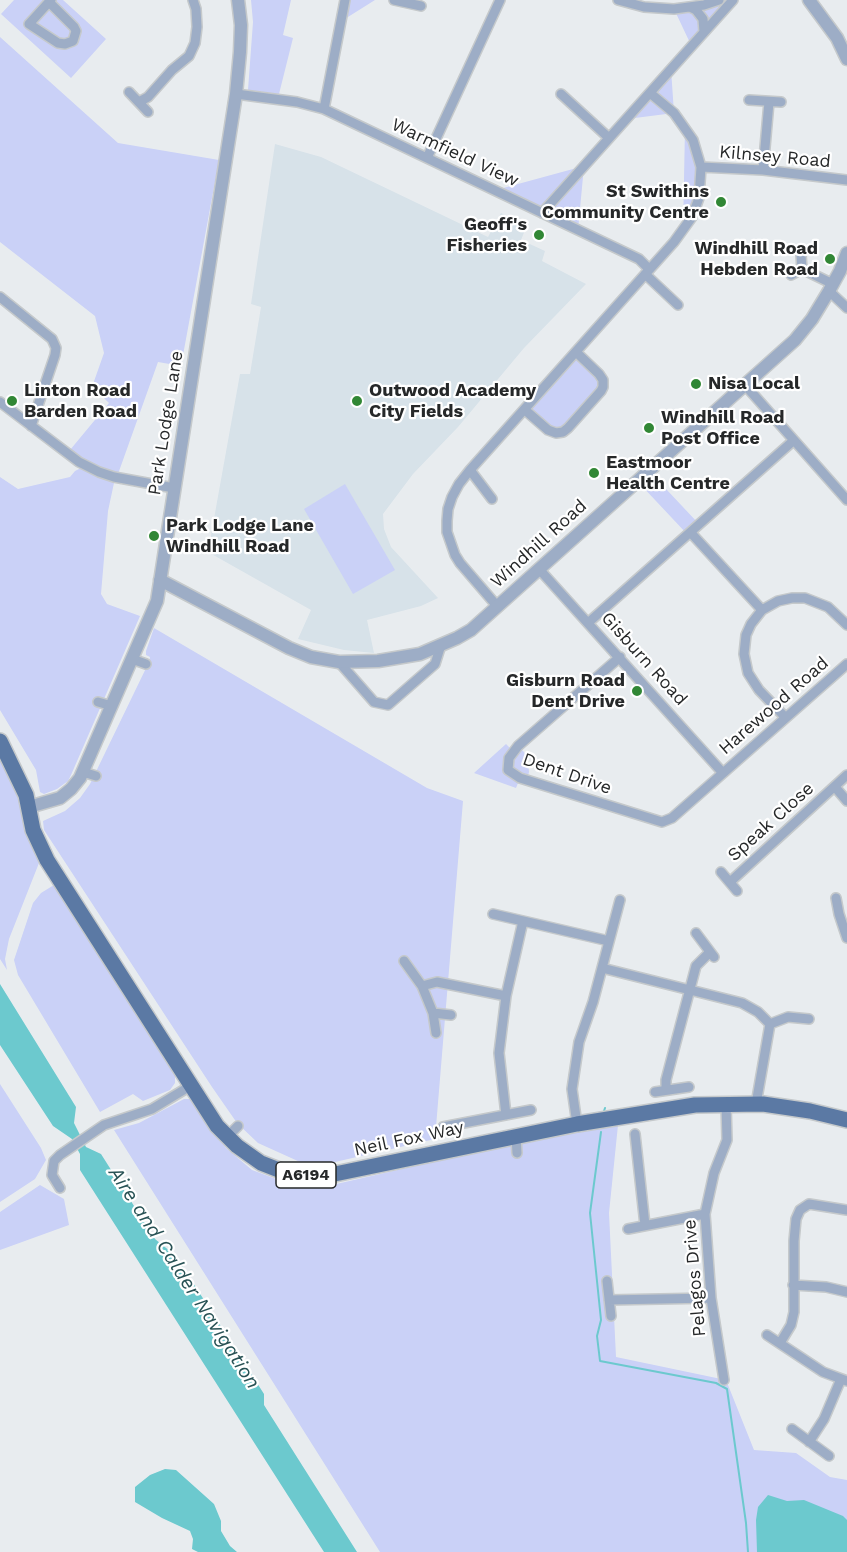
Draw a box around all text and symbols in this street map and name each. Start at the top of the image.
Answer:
street label: Warmfield View [388,114,522,192]
street label: Kilnsey Road [718,141,832,173]
place label: St Swithins Community Centre [542,181,709,224]
marker: St Swithins Community Centre [714,195,728,209]
place label: Geoff's Fisheries [447,214,527,256]
marker: Geoff's Fisheries [532,228,546,242]
place label: Windhill Road Hebden Road [694,238,818,280]
marker: Windhill Road Hebden Road [823,252,837,266]
street label: Park Lodge Lane [144,349,188,497]
place label: Nisa Local [708,373,800,395]
marker: Nisa Local [689,377,703,391]
place label: Linton Road Barden Road [24,380,137,422]
place label: Outwood Academy City Fields [369,380,536,422]
marker: Linton Road Barden Road [5,394,19,408]
marker: Outwood Academy City Fields [350,394,364,408]
place label: Windhill Road Post Office [661,407,785,450]
marker: Windhill Road Post Office [642,421,656,435]
place label: Eastmoor Health Centre [606,452,730,494]
marker: Eastmoor Health Centre [587,466,601,480]
street label: Windhill Road [487,495,591,593]
place label: Park Lodge Lane Windhill Road [166,515,314,558]
marker: Park Lodge Lane Windhill Road [147,529,161,543]
street label: Gisburn Road [596,608,692,710]
street label: Harewood Road [715,653,833,759]
place label: Gisburn Road Dent Drive [506,670,625,712]
marker: Gisburn Road Dent Drive [630,684,644,698]
street label: Dent Drive [520,749,614,799]
street label: Speak Close [724,778,818,866]
street label: Neil Fox Way [352,1117,466,1161]
water label: Aire and Calder Navigation [103,1162,265,1394]
road number: A6194 [276,1162,336,1188]
street label: Pelagos Drive [679,1218,711,1338]

